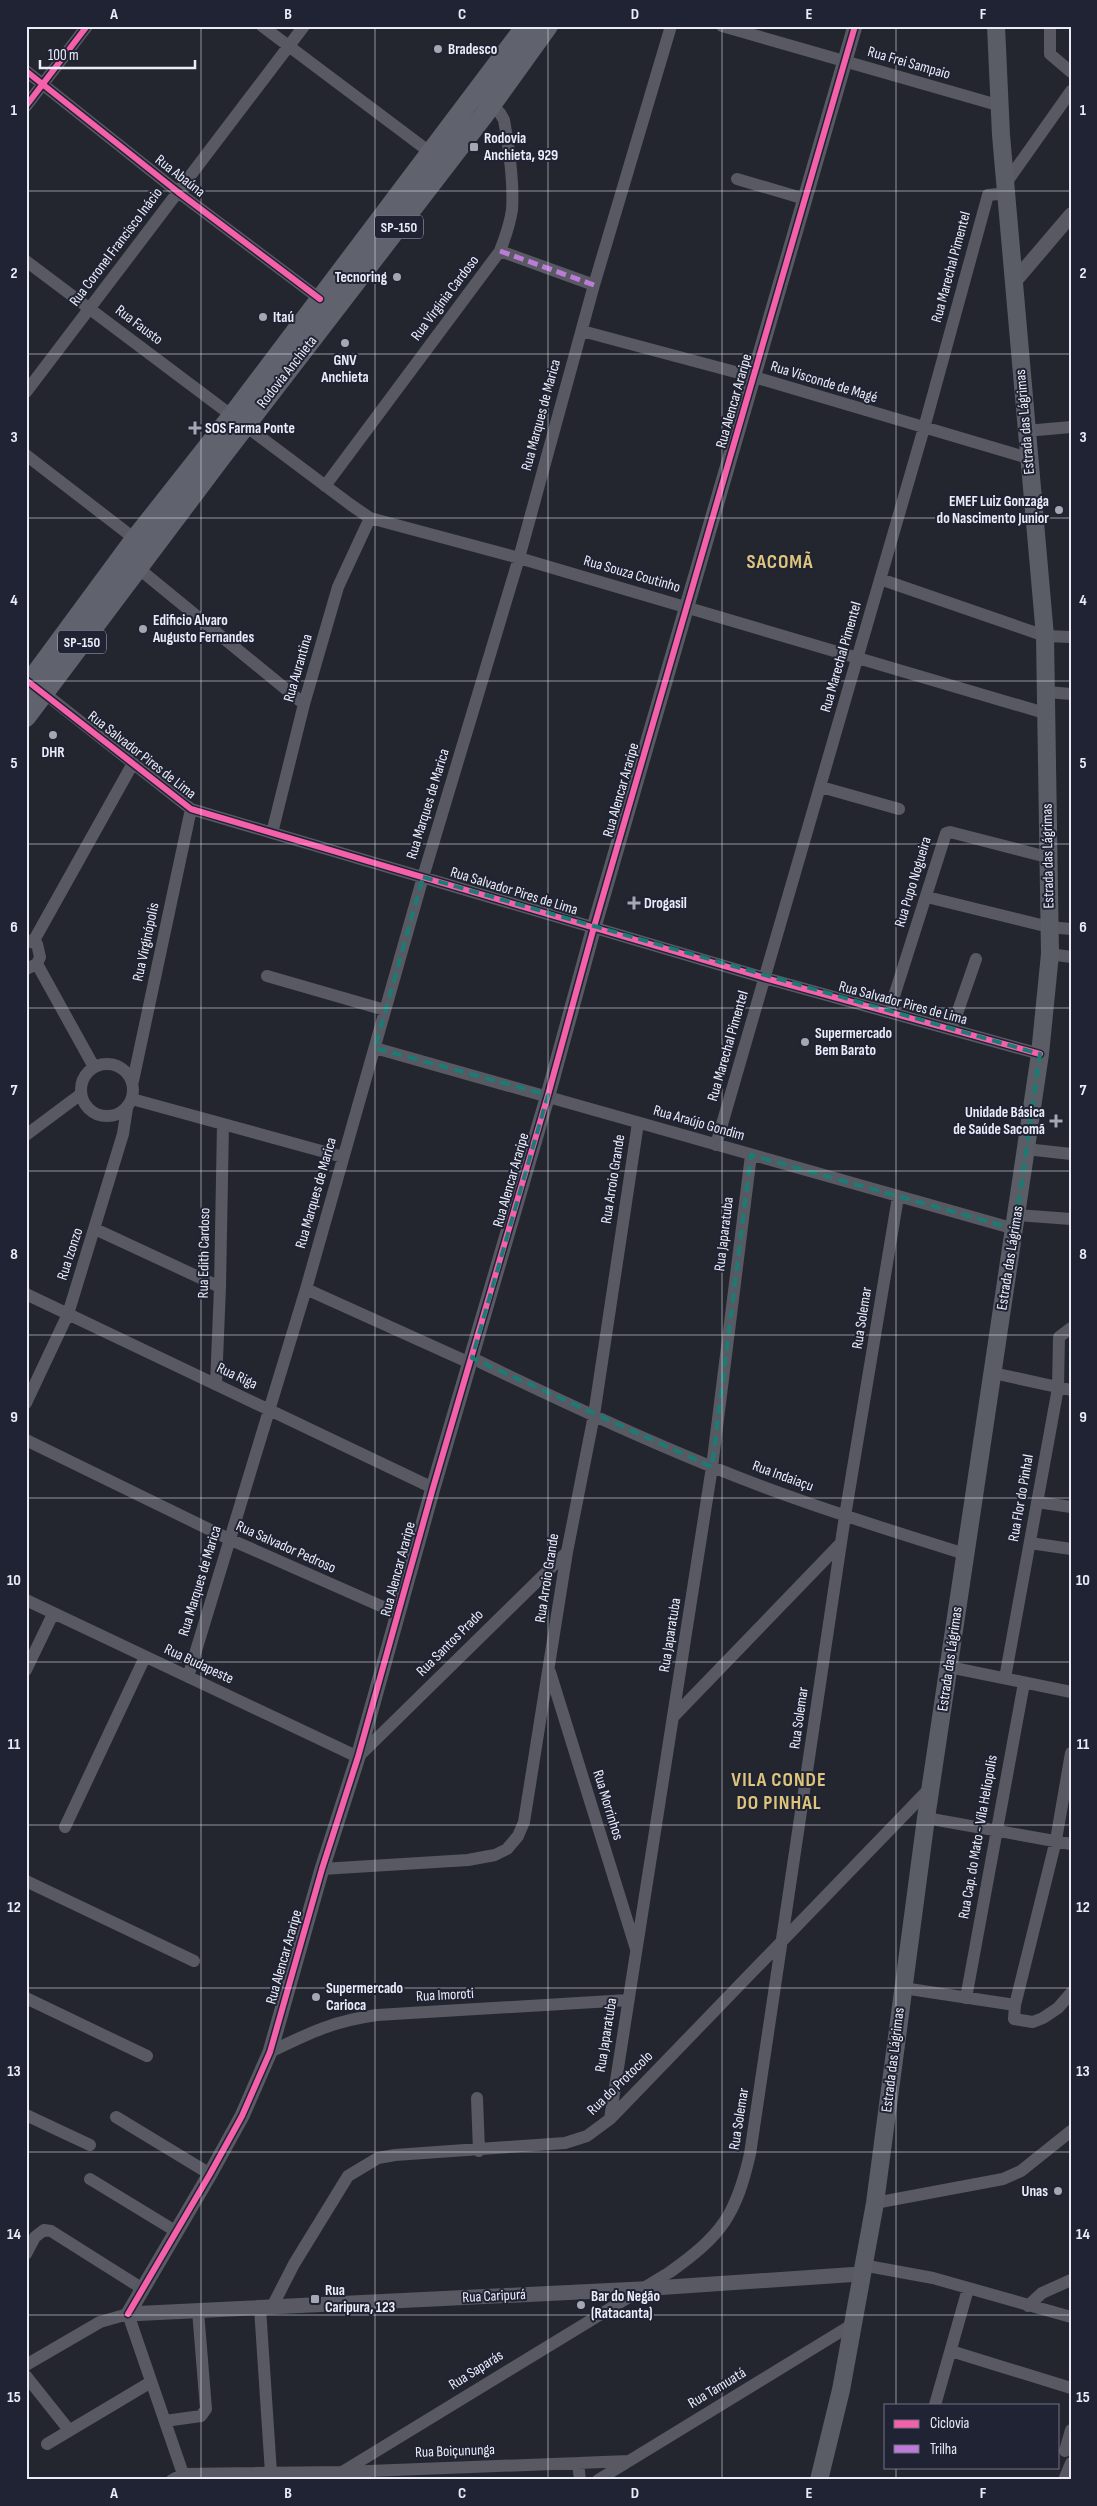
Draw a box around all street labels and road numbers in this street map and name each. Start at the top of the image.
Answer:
street label: Rua Frei Sampaio [865,42,953,84]
street label: Rua Abaúna [151,151,209,202]
street label: Rua Coronel Francisco Inácio [65,184,167,310]
street label: Rua Marechal Pimentel [927,209,975,325]
road number: SP-150 [375,216,423,238]
street label: Rua Virginia Cardoso [407,252,483,344]
street label: Rua Fausto [111,301,167,349]
street label: Rodovia Anchieta [253,332,321,412]
street label: Rua Alencar Araripe [711,352,757,450]
street label: Rua Marques de Marica [517,357,565,473]
street label: Rua Visconde de Magé [768,357,880,407]
street label: Estrada das Lágrimas [1011,369,1039,475]
street label: Rua Souza Coutinho [581,551,683,597]
street label: Rua Marechal Pimentel [816,600,866,714]
road number: SP-150 [58,630,106,654]
street label: Rua Aurantina [279,632,317,704]
street label: Rua Salvador Pires de Lima [84,707,200,803]
street label: Rua Alencar Araripe [598,741,644,839]
street label: Rua Marques de Marica [402,746,454,862]
street label: Estrada das Lágrimas [1038,803,1058,909]
street label: Rua Pupo Nogueira [890,834,936,929]
street label: Rua Salvador Pires de Lima [448,863,580,919]
street label: Rua Virginópolis [128,901,164,983]
street label: Rua Salvador Pires de Lima [837,977,970,1029]
street label: Rua Marechal Pimentel [703,989,753,1103]
street label: Rua Araújo Gondim [651,1101,747,1145]
street label: Rua Alencar Araripe [488,1131,534,1229]
street label: Rua Arroio Grande [597,1133,629,1225]
street label: Rua Marques de Marica [291,1135,341,1251]
street label: Rua Japaratuba [710,1195,738,1272]
street label: Estrada das Lágrimas [992,1204,1028,1312]
street label: Rua Edith Cardoso [194,1207,214,1299]
street label: Rua Izonzo [53,1226,87,1282]
street label: Rua Solemar [848,1285,876,1350]
street label: Rua Riga [214,1358,261,1394]
street label: Rua Flor do Pinhal [1004,1453,1038,1543]
street label: Rua Indaiaçu [750,1456,816,1496]
street label: Rua Salvador Pedroso [233,1516,339,1578]
street label: Rua Alencar Araripe [376,1520,420,1618]
street label: Rua Marques de Marica [174,1523,226,1639]
street label: Rua Arroio Grande [531,1532,563,1624]
street label: Rua Japaratuba [655,1596,685,1673]
street label: Rua Santos Prado [412,1605,488,1681]
street label: Estrada das Lágrimas [933,1605,967,1713]
street label: Rua Budapeste [161,1640,237,1688]
street label: Rua Solemar [785,1685,813,1750]
street label: Rua Cap. do Mato - Vila Heliopolis [954,1754,1002,1920]
street label: Rua Morrinhos [588,1768,628,1842]
street label: Rua Alencar Araripe [261,1908,307,2006]
street label: Rua Imoroti [416,1984,475,2006]
street label: Rua Japaratuba [591,1996,621,2073]
street label: Estrada das Lágrimas [877,2007,909,2113]
street label: Rua do Protocolo [583,2047,657,2119]
street label: Rua Solemar [725,2086,753,2151]
street label: Rua Caripurá [462,2285,526,2307]
street label: Rua Saparás [445,2346,507,2394]
street label: Rua Tamuatá [685,2363,750,2413]
street label: Rua Boiçununga [415,2440,496,2462]

